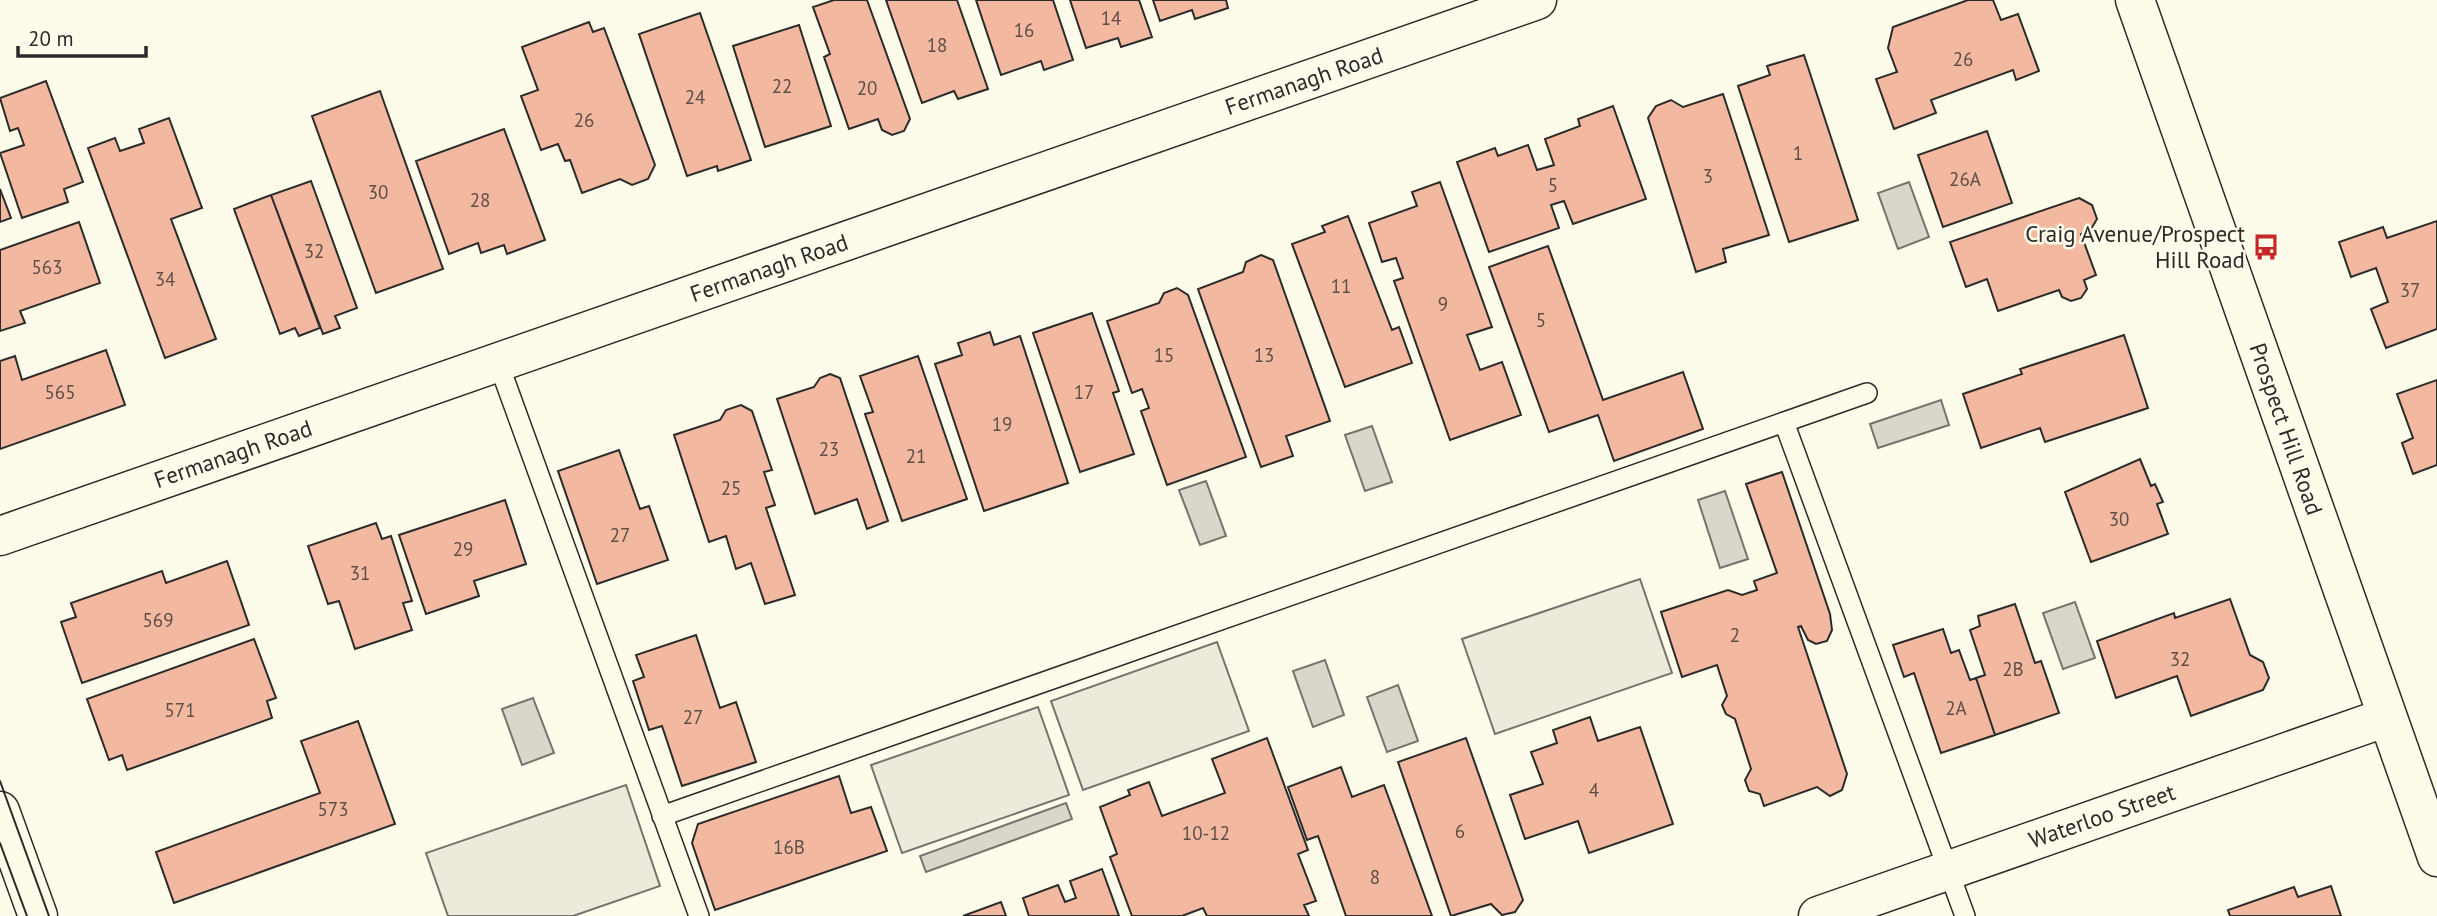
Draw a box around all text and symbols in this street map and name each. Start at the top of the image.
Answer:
house number: 14 [1101,6,1121,30]
scale bar [18,14,145,58]
house number: 16 [1014,18,1034,42]
text: 20 m [28,25,74,52]
house number: 18 [927,33,947,57]
street label: Fermanagh Road [1221,40,1387,121]
house number: 26 [1953,47,1973,71]
house number: 22 [772,74,792,98]
house number: 20 [857,76,877,100]
house number: 24 [685,85,705,109]
house number: 26 [574,108,594,132]
house number: 1 [1793,141,1803,165]
house number: 3 [1703,164,1713,188]
house number: 26A [1949,167,1981,191]
house number: 5 [1548,173,1558,197]
house number: 30 [368,180,388,204]
house number: 28 [470,188,490,212]
place label: Craig Avenue/Prospect Hill Road [2025,219,2245,274]
street label: Fermanagh Road [686,227,852,308]
bus stop icon: Craig Avenue/Prospect Hill Road [2251,232,2281,262]
house number: 32 [304,239,324,263]
house number: 563 [31,255,63,279]
house number: 34 [155,267,175,291]
house number: 11 [1331,274,1351,298]
house number: 37 [2400,278,2420,302]
house number: 9 [1438,292,1448,316]
house number: 5 [1536,308,1546,332]
street label: Prospect Hill Road [2243,339,2329,519]
house number: 15 [1154,343,1174,367]
house number: 13 [1254,343,1274,367]
house number: 565 [44,380,76,404]
house number: 17 [1074,380,1094,404]
house number: 19 [992,412,1012,436]
street label: Fermanagh Road [150,413,316,494]
house number: 23 [819,437,839,461]
house number: 21 [906,444,926,468]
house number: 25 [721,476,741,500]
house number: 30 [2109,507,2129,531]
house number: 27 [610,523,630,547]
house number: 29 [453,537,473,561]
house number: 31 [350,561,370,585]
house number: 569 [142,608,174,632]
house number: 2 [1730,623,1740,647]
house number: 32 [2170,647,2190,671]
house number: 2B [2002,657,2024,681]
house number: 2A [1945,696,1967,720]
house number: 571 [164,698,196,722]
house number: 27 [683,705,703,729]
street label: Waterloo Street [2025,777,2179,854]
house number: 4 [1589,778,1599,802]
house number: 573 [317,797,349,821]
house number: 6 [1455,819,1465,843]
house number: 10-12 [1182,821,1230,845]
house number: 16B [773,835,805,859]
house number: 8 [1370,865,1380,889]

